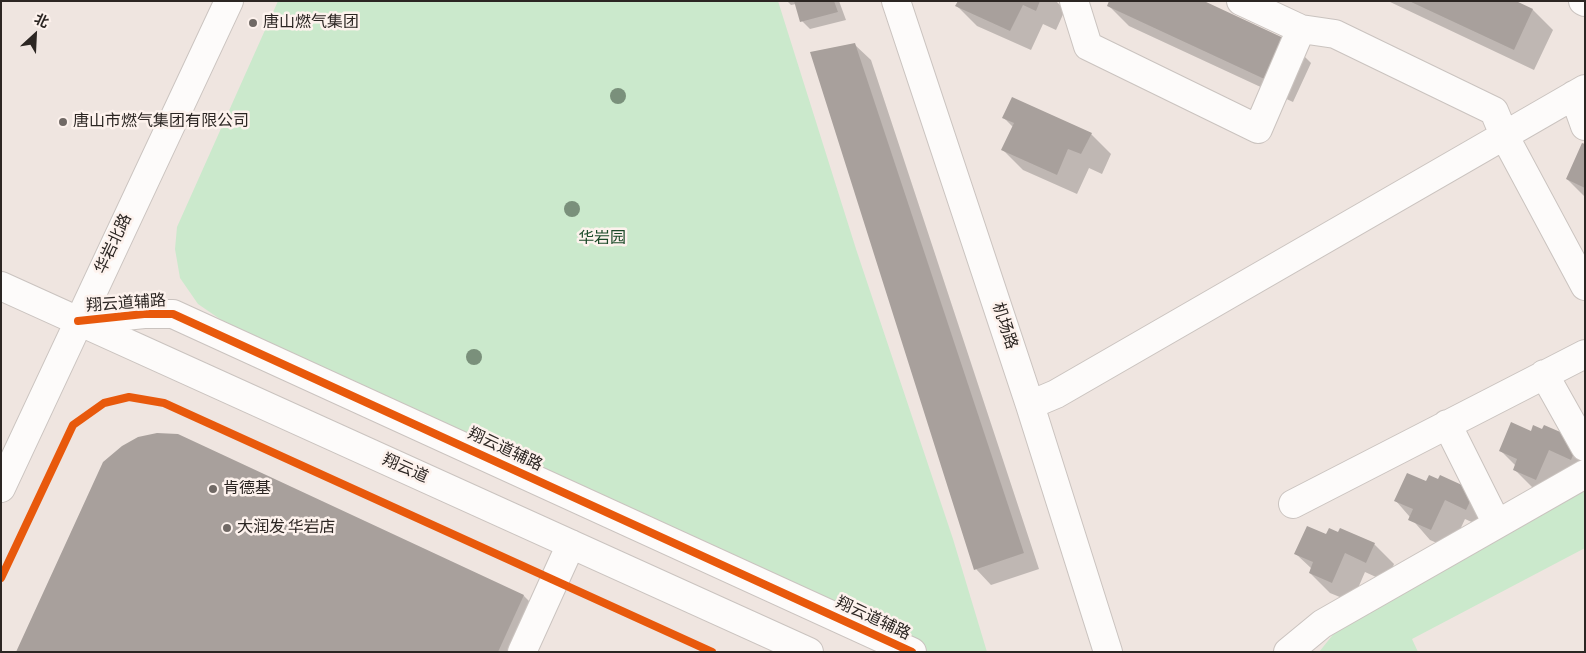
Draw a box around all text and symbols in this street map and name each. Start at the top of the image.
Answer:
north arrow [10,10,60,60]
text: 北 [32,10,51,32]
place label: 唐山燃气集团 [263,13,359,33]
marker: 唐山燃气集团 [247,17,259,29]
place label: 唐山市燃气集团有限公司 [73,112,249,132]
marker: 唐山市燃气集团有限公司 [57,116,69,128]
street label: 华岩北路 [92,211,136,277]
park label: 华岩园 [578,229,626,249]
street label: 翔云道辅路 [85,292,167,316]
street label: 机场路 [987,300,1021,352]
street label: 翔云道辅路 [465,424,545,476]
street label: 翔云道 [379,450,431,488]
place label: 肯德基 [223,479,271,499]
marker: 肯德基 [207,483,219,495]
place label: 大润发 华岩店 [237,518,336,538]
marker: 大润发 华岩店 [221,522,233,534]
street label: 翔云道辅路 [833,593,913,645]

